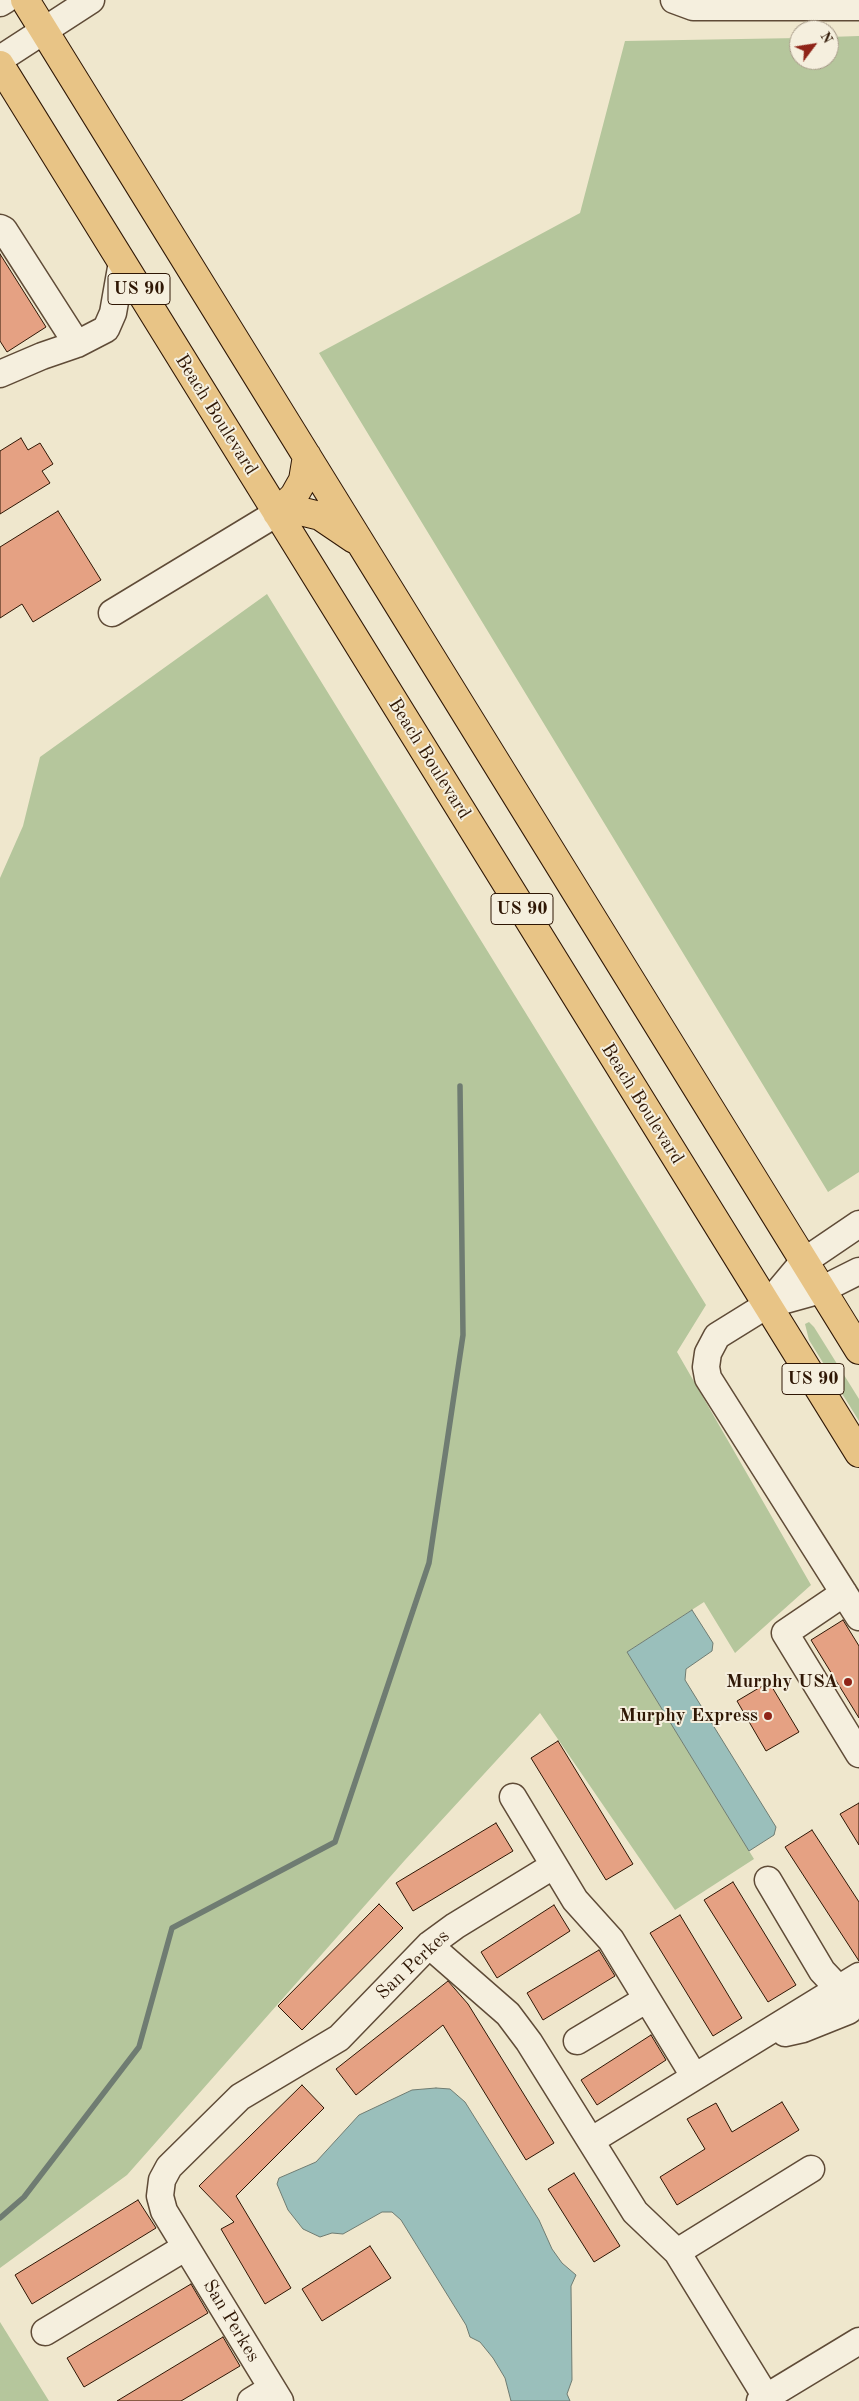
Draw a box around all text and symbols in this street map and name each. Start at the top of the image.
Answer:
north arrow [789,20,839,70]
text: N [817,30,835,46]
road number: US 90 [108,274,170,304]
street label: Beach Boulevard [170,350,262,480]
street label: Beach Boulevard [383,694,475,824]
road number: US 90 [491,894,553,924]
street label: Beach Boulevard [596,1039,688,1169]
road number: US 90 [782,1364,844,1395]
place label: Murphy USA [726,1671,838,1693]
marker: Murphy USA [842,1676,854,1688]
place label: Murphy Express [619,1705,758,1727]
marker: Murphy Express [762,1710,774,1722]
street label: San Perkes [372,1925,454,2005]
street label: San Perkes [198,2276,264,2366]

